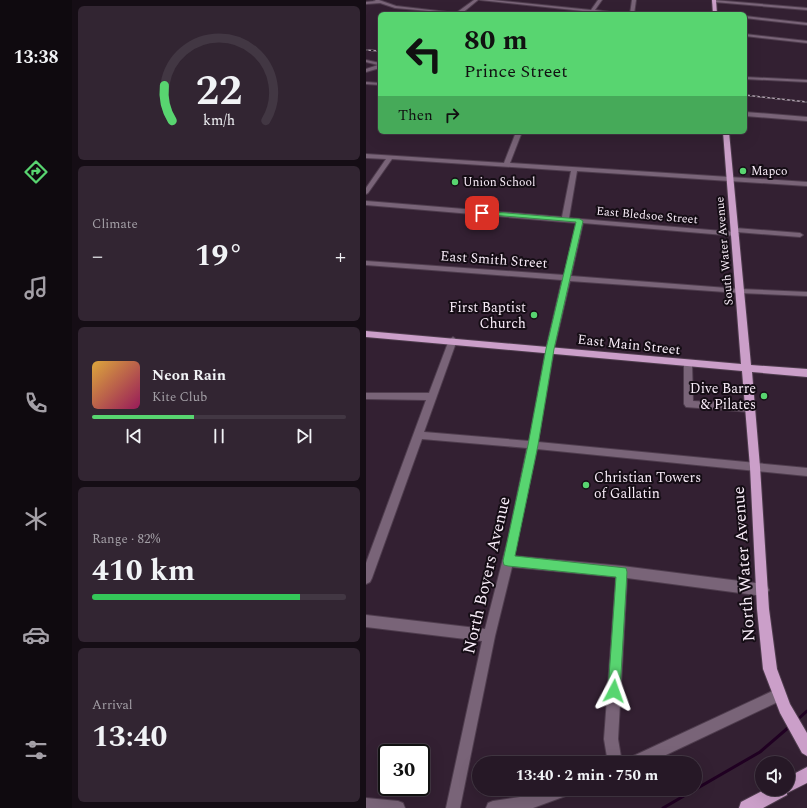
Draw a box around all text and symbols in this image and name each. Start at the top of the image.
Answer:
text: 80 m [464,19,528,62]
icon: left [398,28,450,80]
text: 13:38 [13,44,59,71]
text: Prince Street [464,58,568,85]
text: 22 [196,60,242,123]
text: Then [398,104,433,127]
icon: right [441,104,463,126]
text: km/h [203,110,235,132]
icon: directions [22,158,50,186]
place label: Mapco [751,162,787,181]
marker: Mapco [738,166,748,176]
place label: Union School [463,173,536,192]
marker: Union School [450,177,460,187]
pin [465,196,499,230]
street label: South Water Avenue [710,196,739,306]
icon: arrive [471,202,493,224]
street label: East Bledsoe Street [595,202,699,229]
text: Climate [92,214,138,234]
text: 19° [195,233,243,279]
text: − [92,240,103,273]
text: + [335,240,346,273]
street label: East Smith Street [440,245,548,274]
icon: music [22,274,50,302]
place label: First Baptist Church [449,297,526,334]
marker: First Baptist Church [529,310,539,320]
street label: East Main Street [576,329,681,360]
text: Neon Rain [152,364,226,387]
place label: Dive Barre & Pilates [690,378,756,415]
text: Kite Club [152,387,207,407]
icon: phone [22,389,50,417]
marker: Dive Barre & Pilates [759,391,769,401]
icon: previous [123,425,145,447]
icon: pause [208,425,230,447]
icon: next [293,425,315,447]
place label: Christian Towers of Gallatin [594,467,701,504]
marker: Christian Towers of Gallatin [581,480,591,490]
street label: North Water Avenue [726,485,762,642]
street label: North Boyers Avenue [456,494,518,657]
icon: climate [22,505,50,533]
text: Range · 82% [92,529,160,549]
text: 410 km [92,548,195,594]
icon: car [22,621,50,649]
position arrow [593,670,635,712]
text: Arrival [92,695,133,715]
text: 13:40 [92,714,167,760]
icon: filters [22,736,50,764]
speed limit sign: 30 [378,744,430,796]
map controls [755,756,795,796]
button: sound [755,756,795,796]
text: 13:40 · 2 min · 750 m [516,764,658,787]

